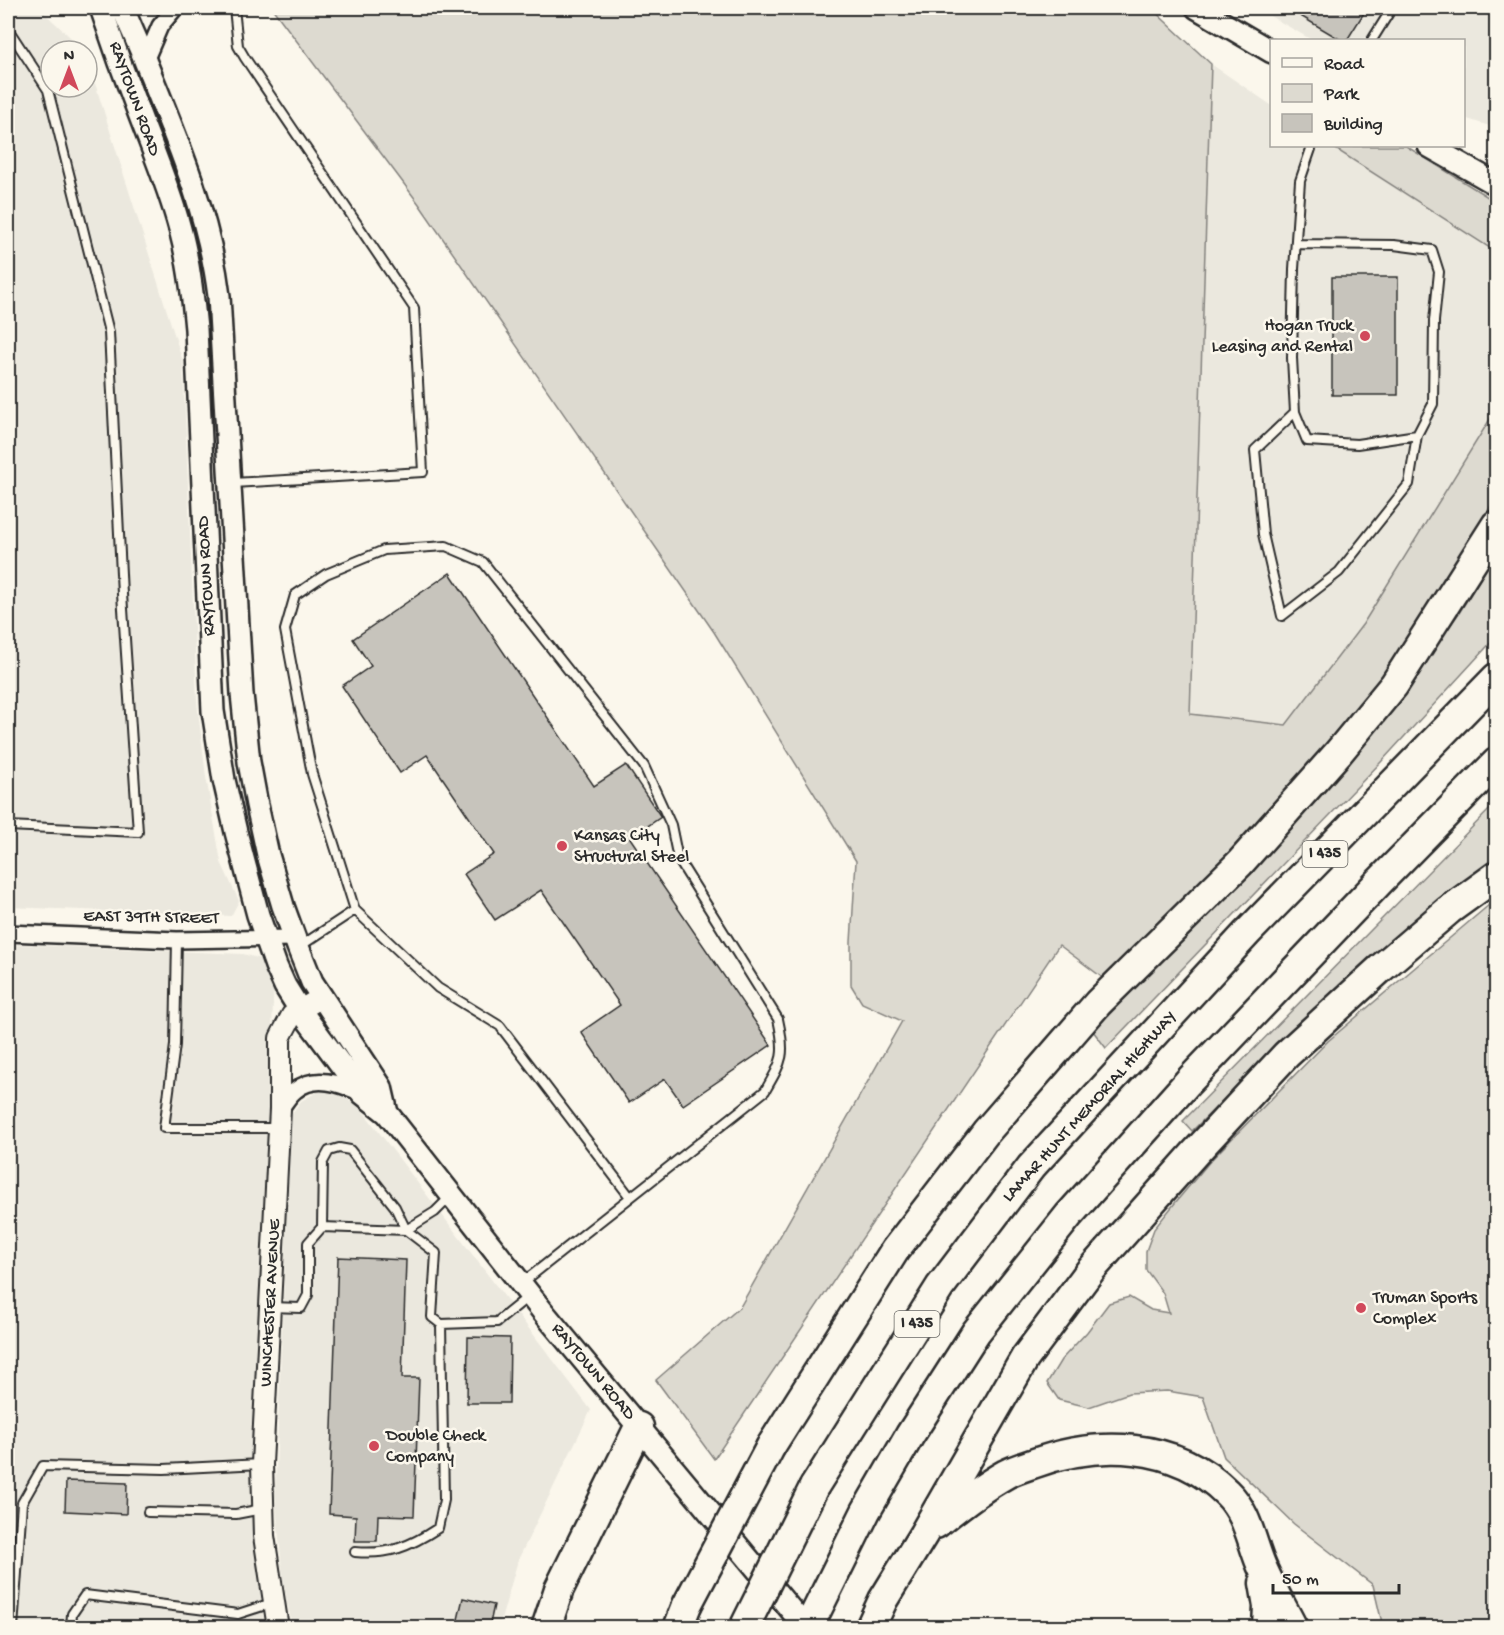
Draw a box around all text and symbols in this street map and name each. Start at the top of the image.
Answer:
north arrow [39,39,99,99]
street label: RAYTOWN ROAD [104,39,164,159]
legend [1270,39,1465,147]
text: N [64,48,75,67]
text: Road [1324,55,1365,76]
text: Park [1323,85,1360,106]
text: Building [1323,115,1383,136]
place label: Hogan Truck Leasing and Rental [1212,316,1355,358]
marker: Hogan Truck Leasing and Rental [1358,329,1372,343]
street label: RAYTOWN ROAD [193,515,221,637]
place label: Kansas City Structural Steel [574,826,689,868]
marker: Kansas City Structural Steel [555,839,569,853]
road number: I 435 [1302,841,1348,867]
street label: EAST 39TH STREET [83,906,220,930]
street label: LAMAR HUNT MEMORIAL HIGHWAY [998,1007,1182,1207]
street label: WINCHESTER AVENUE [256,1218,286,1387]
place label: Truman Sports Complex [1372,1288,1479,1330]
marker: Truman Sports Complex [1354,1301,1368,1315]
road number: I 435 [894,1311,940,1337]
street label: RAYTOWN ROAD [546,1319,640,1425]
place label: Double Check Company [385,1426,487,1468]
marker: Double Check Company [367,1439,381,1453]
scale bar [1273,1557,1399,1595]
text: 50 m [1282,1570,1319,1591]

